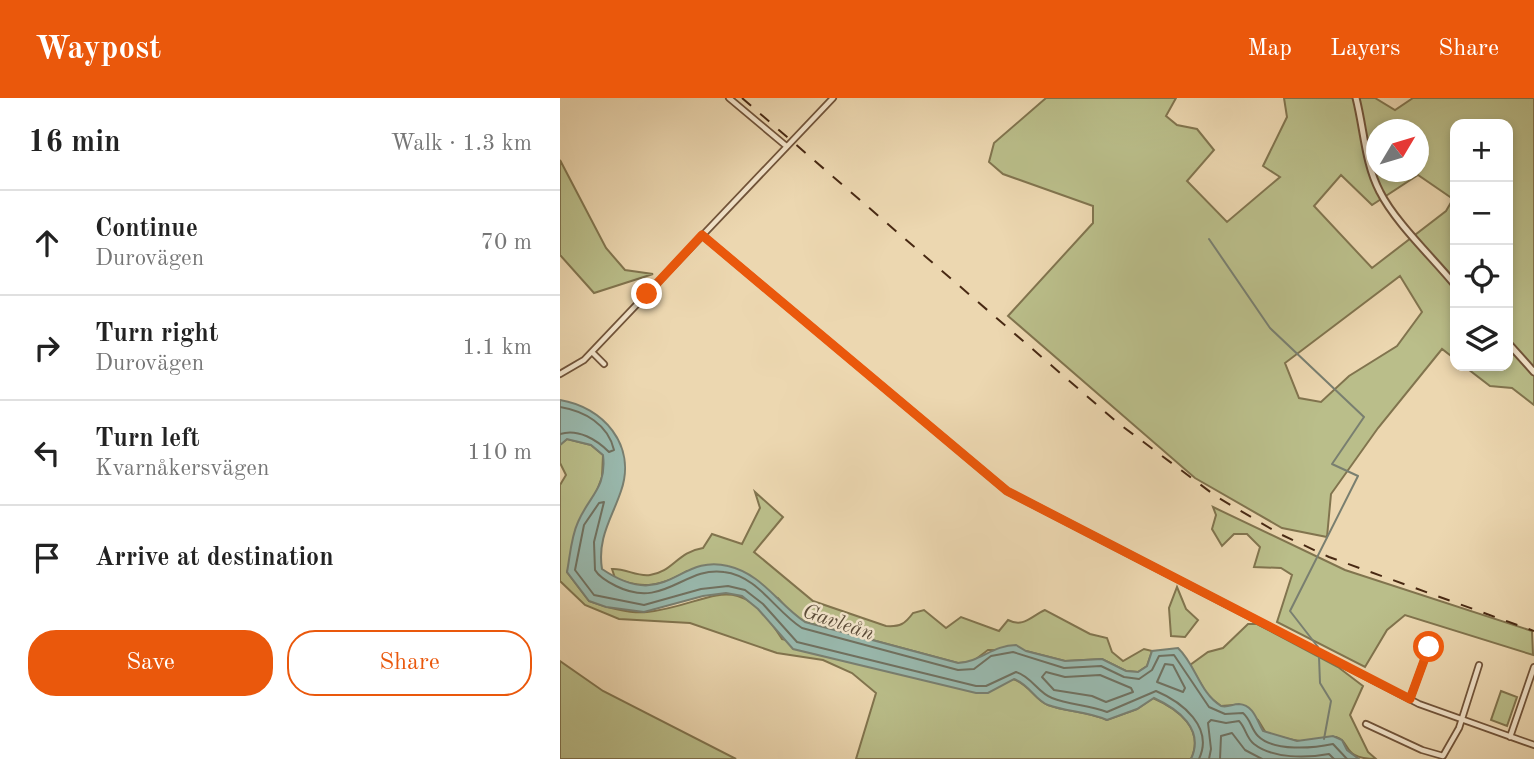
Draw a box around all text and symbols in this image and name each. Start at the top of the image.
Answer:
text: Waypost [35,33,161,66]
text: Map [1248,37,1292,61]
text: Layers [1330,37,1400,61]
text: Share [1438,37,1499,61]
north arrow [1366,119,1429,182]
map controls [1450,119,1513,371]
button: + [1450,119,1513,182]
text: 16 min [28,128,121,158]
text: Walk · 1.3 km [391,132,532,155]
button: − [1450,182,1513,245]
text: Continue [95,216,198,242]
icon: ahead [28,224,66,262]
text: 70 m [481,231,532,254]
button: locate [1450,245,1513,308]
text: Durovägen [95,247,204,270]
route end [631,278,662,309]
button: layers [1450,308,1513,371]
text: Turn right [95,321,218,347]
icon: right [28,329,66,367]
text: 1.1 km [462,336,532,359]
text: Durovägen [95,352,204,375]
text: Turn left [95,426,200,452]
icon: left [28,434,66,472]
text: 110 m [467,441,532,464]
text: Kvarnåkersvägen [95,457,269,480]
icon: arrive [28,539,66,577]
text: Arrive at destination [95,545,334,571]
water label: Gavleån [800,601,876,645]
button: Save [28,630,273,696]
button: Share [287,630,532,696]
route start [1413,631,1444,662]

